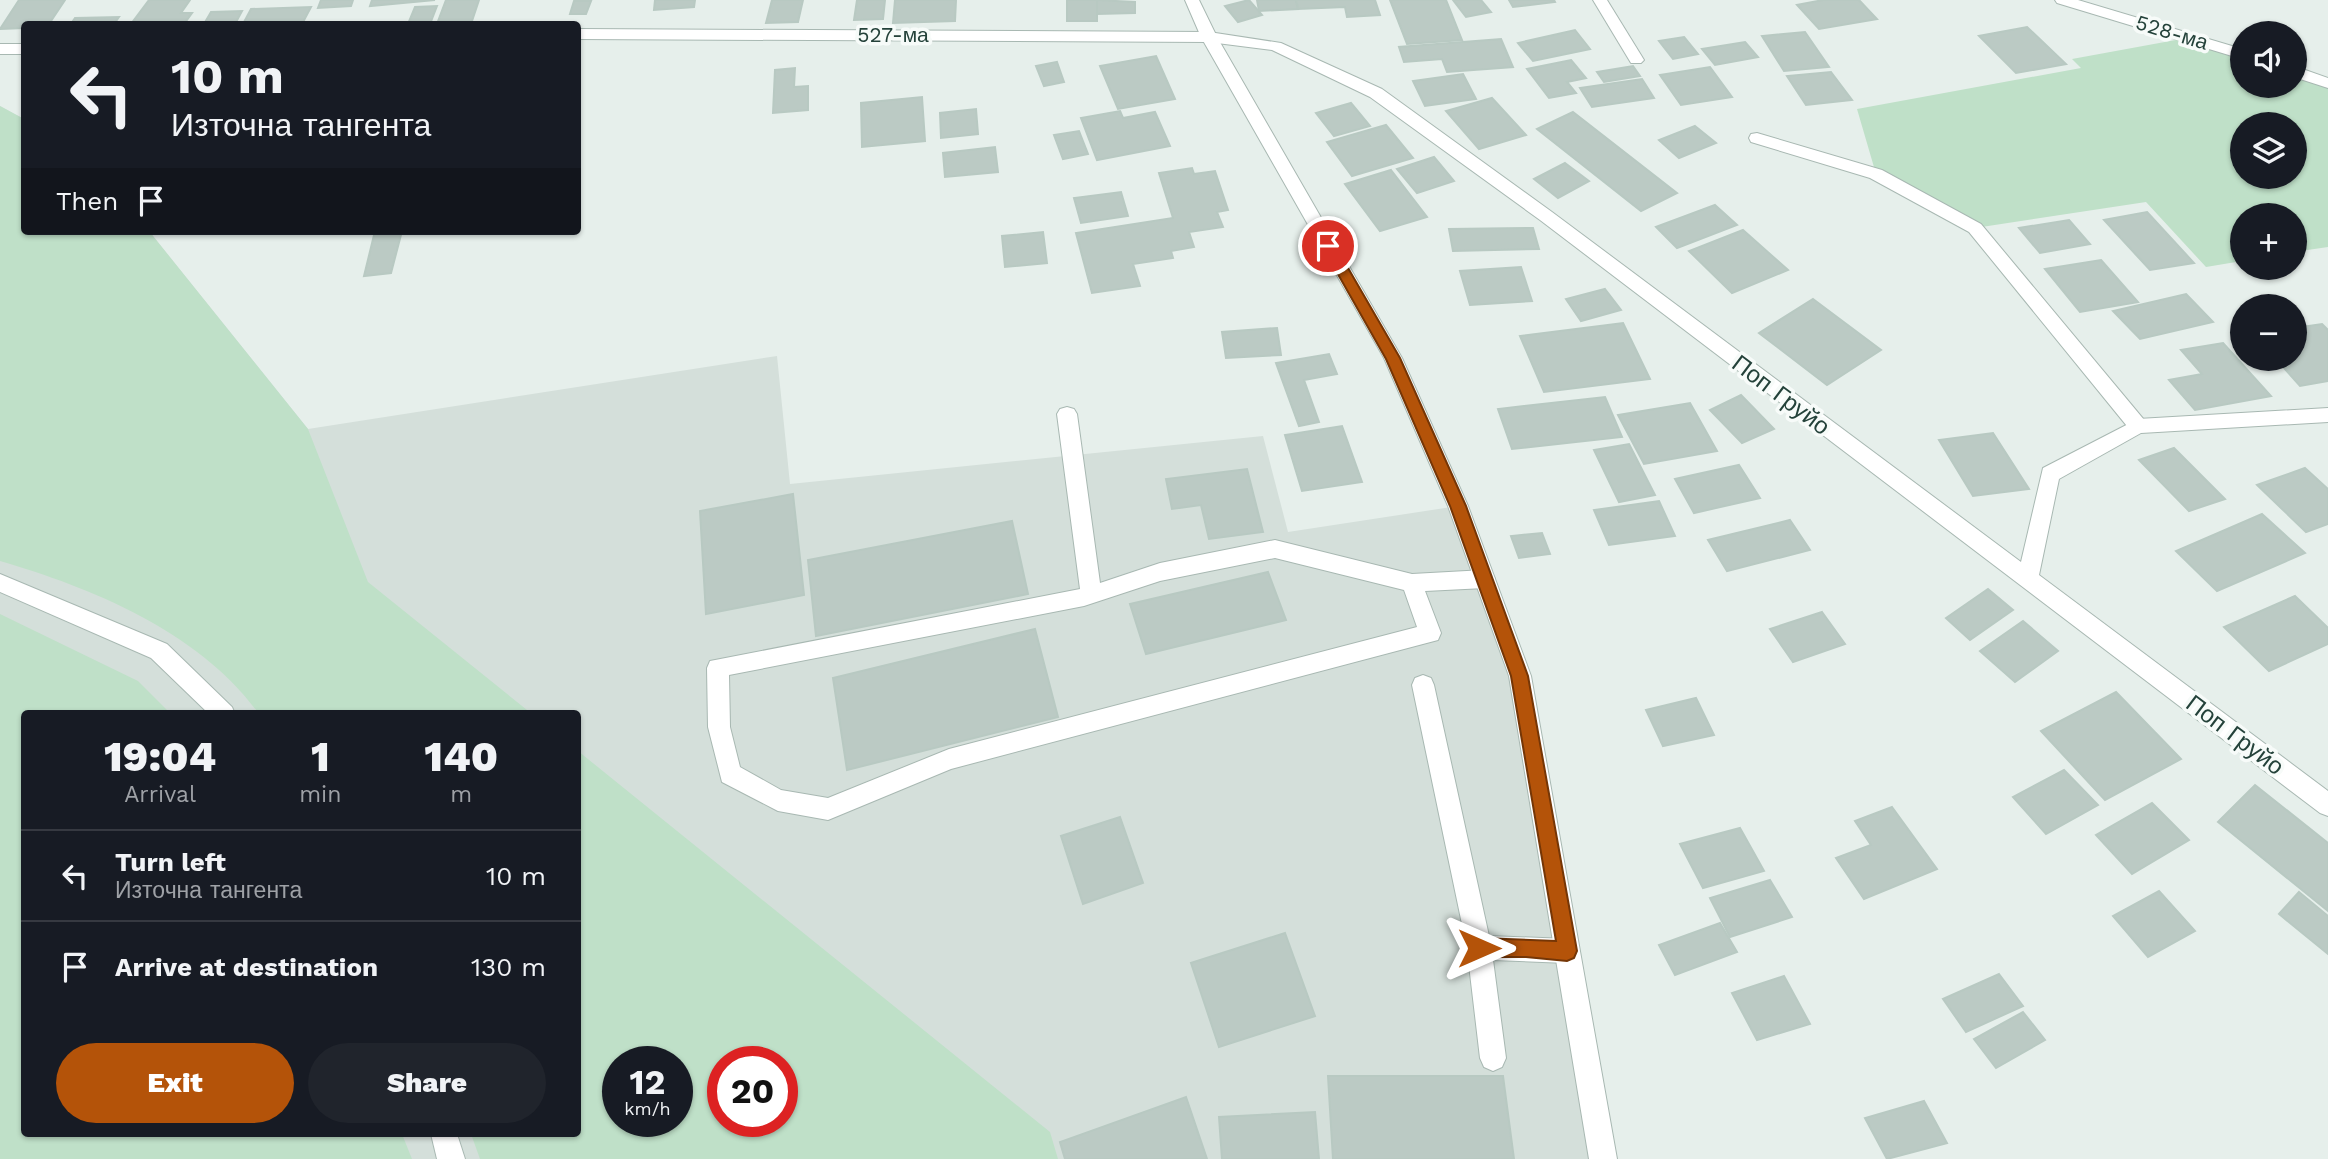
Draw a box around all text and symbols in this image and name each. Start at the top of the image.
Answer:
street label: 528-ма [2133,9,2211,55]
map controls [2230,21,2307,371]
button: sound [2230,21,2307,98]
street label: 527-ма [857,22,929,47]
text: 10 m [171,47,284,105]
icon: left [56,49,147,140]
text: Източна тангента [171,106,431,144]
button: layers [2230,112,2307,189]
icon: arrive [132,182,170,220]
text: Then [56,186,118,216]
button: + [2230,203,2307,280]
pin [1298,216,1358,276]
icon: arrive [1309,227,1347,265]
button: − [2230,294,2307,371]
street label: Поп Груйо [1727,349,1835,441]
street label: Поп Груйо [2181,689,2289,781]
text: 19:04 [104,732,216,781]
text: 1 [311,732,330,781]
text: 140 [424,732,498,781]
text: Arrival [124,781,196,808]
text: min [299,781,341,808]
text: m [450,781,472,808]
text: Turn left [115,847,226,877]
icon: left [56,857,94,895]
text: 10 m [486,861,546,891]
text: Източна тангента [115,877,302,904]
position arrow [1442,911,1516,985]
icon: arrive [56,948,94,986]
text: Arrive at destination [115,952,378,982]
text: 130 m [471,952,546,982]
button: Exit [56,1043,294,1123]
button: Share [308,1043,546,1123]
speed limit sign: 20 [707,1046,798,1137]
text: 12 [630,1061,665,1103]
text: km/h [624,1098,671,1119]

